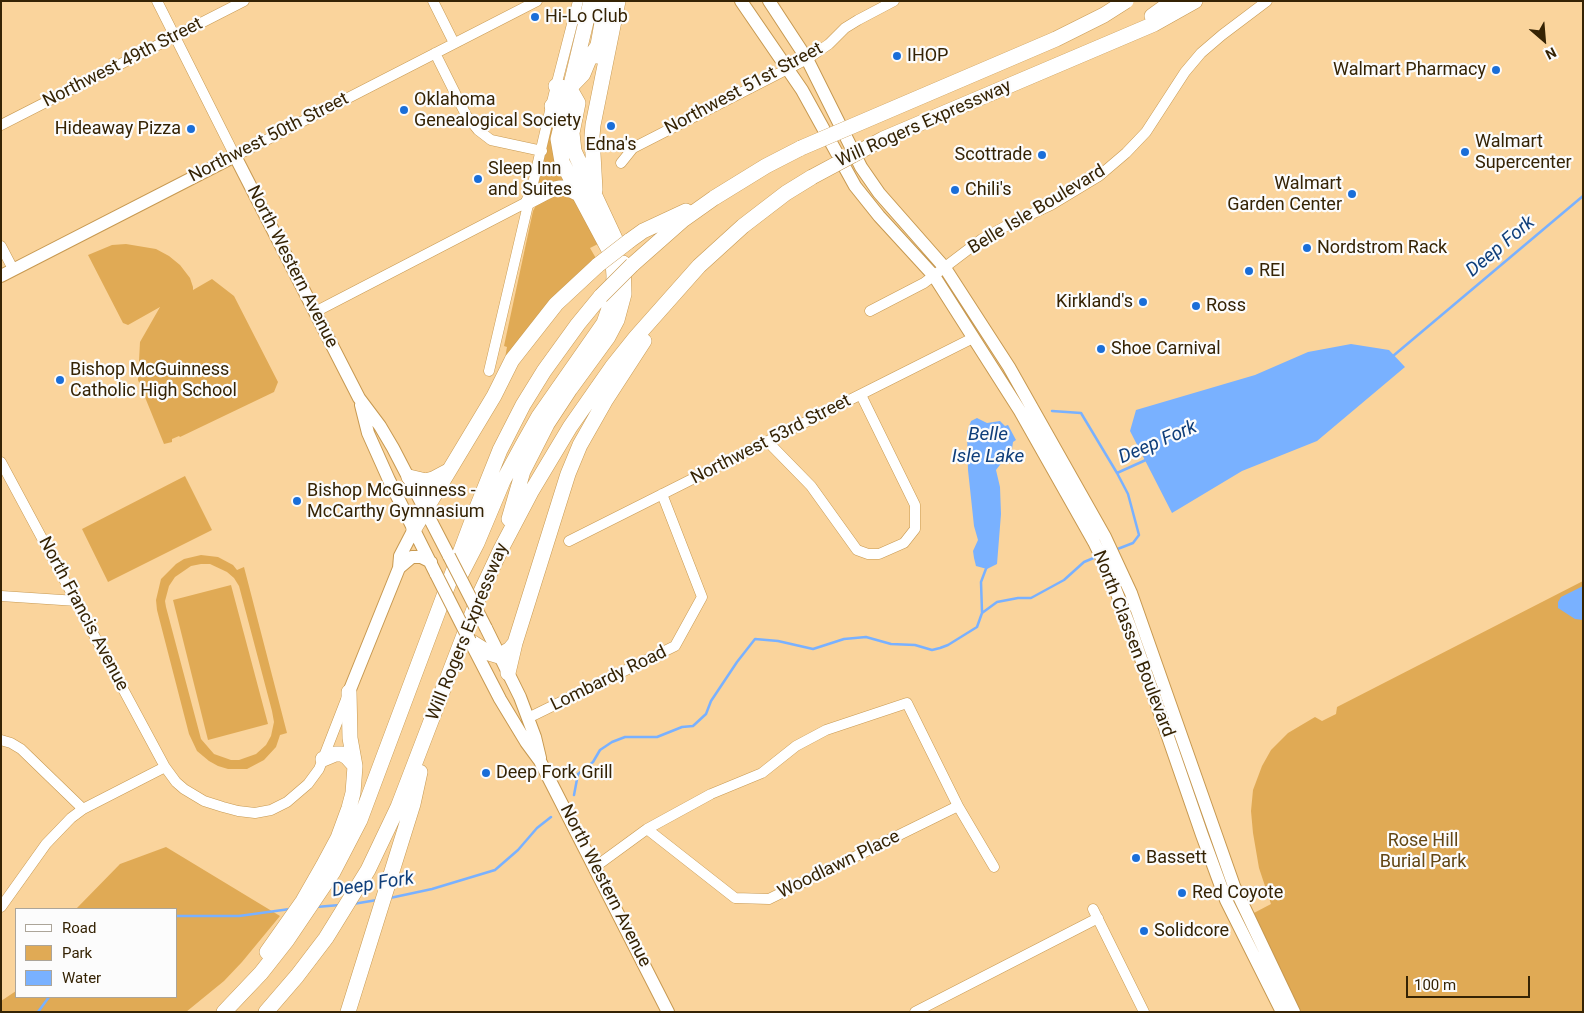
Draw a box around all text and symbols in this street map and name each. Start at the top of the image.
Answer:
place label: Hi-Lo Club [545,6,628,28]
marker: Hi-Lo Club [529,11,541,23]
street label: Northwest 49th Street [40,13,206,113]
north arrow [1519,15,1569,65]
street label: Northwest 51st Street [661,38,827,140]
text: N [1543,44,1559,63]
place label: IHOP [907,45,948,67]
marker: IHOP [891,50,903,62]
place label: Walmart Pharmacy [1333,59,1486,81]
marker: Walmart Pharmacy [1490,64,1502,76]
street label: Will Rogers Expressway [833,76,1015,172]
street label: Northwest 50th Street [186,88,352,188]
place label: Oklahoma Genealogical Society [414,89,581,132]
marker: Oklahoma Genealogical Society [398,104,410,116]
place label: Hideaway Pizza [55,118,181,140]
marker: Edna's [605,120,617,132]
marker: Hideaway Pizza [185,123,197,135]
place label: Walmart Supercenter [1475,131,1572,173]
place label: Edna's [585,134,637,156]
place label: Scottrade [955,144,1032,166]
marker: Walmart Supercenter [1459,146,1471,158]
marker: Scottrade [1036,149,1048,161]
place label: Sleep Inn and Suites [488,158,572,200]
street label: Belle Isle Boulevard [965,161,1109,259]
marker: Sleep Inn and Suites [472,173,484,185]
place label: Walmart Garden Center [1227,173,1342,215]
place label: Chili's [965,179,1011,201]
street label: North Western Avenue [242,182,342,352]
marker: Chili's [949,184,961,196]
marker: Walmart Garden Center [1346,188,1358,200]
water label: Deep Fork [1462,212,1540,282]
place label: Nordstrom Rack [1317,237,1447,259]
marker: Nordstrom Rack [1301,242,1313,254]
place label: REI [1259,260,1285,282]
marker: REI [1243,265,1255,277]
place label: Kirkland's [1056,291,1133,313]
place label: Ross [1206,295,1246,317]
marker: Kirkland's [1137,296,1149,308]
marker: Ross [1190,300,1202,312]
place label: Shoe Carnival [1111,338,1221,360]
marker: Shoe Carnival [1095,343,1107,355]
place label: Bishop McGuinness Catholic High School [70,359,237,402]
marker: Bishop McGuinness Catholic High School [54,374,66,386]
street label: Northwest 53rd Street [687,390,855,490]
water label: Deep Fork [1115,416,1201,470]
water label: Belle Isle Lake [952,424,1024,468]
place label: Bishop McGuinness - McCarthy Gymnasium [307,480,485,522]
marker: Bishop McGuinness - McCarthy Gymnasium [291,495,303,507]
street label: North Francis Avenue [33,533,133,695]
street label: Will Rogers Expressway [423,540,513,724]
street label: North Classen Boulevard [1087,548,1179,740]
street label: Lombardy Road [548,642,670,716]
place label: Deep Fork Grill [496,762,613,784]
marker: Deep Fork Grill [480,767,492,779]
street label: North Western Avenue [555,801,655,971]
street label: Woodlawn Place [775,826,903,904]
park label: Rose Hill Burial Park [1380,830,1466,872]
place label: Bassett [1146,847,1207,869]
marker: Bassett [1130,852,1142,864]
water label: Deep Fork [330,867,416,903]
place label: Red Coyote [1192,882,1283,904]
marker: Red Coyote [1176,887,1188,899]
legend [15,908,178,998]
text: Road [62,919,96,937]
place label: Solidcore [1154,920,1229,942]
marker: Solidcore [1138,925,1150,937]
text: Park [62,944,92,962]
scale bar [1409,966,1533,998]
text: Water [62,969,101,987]
text: 100 m [1414,976,1456,994]

